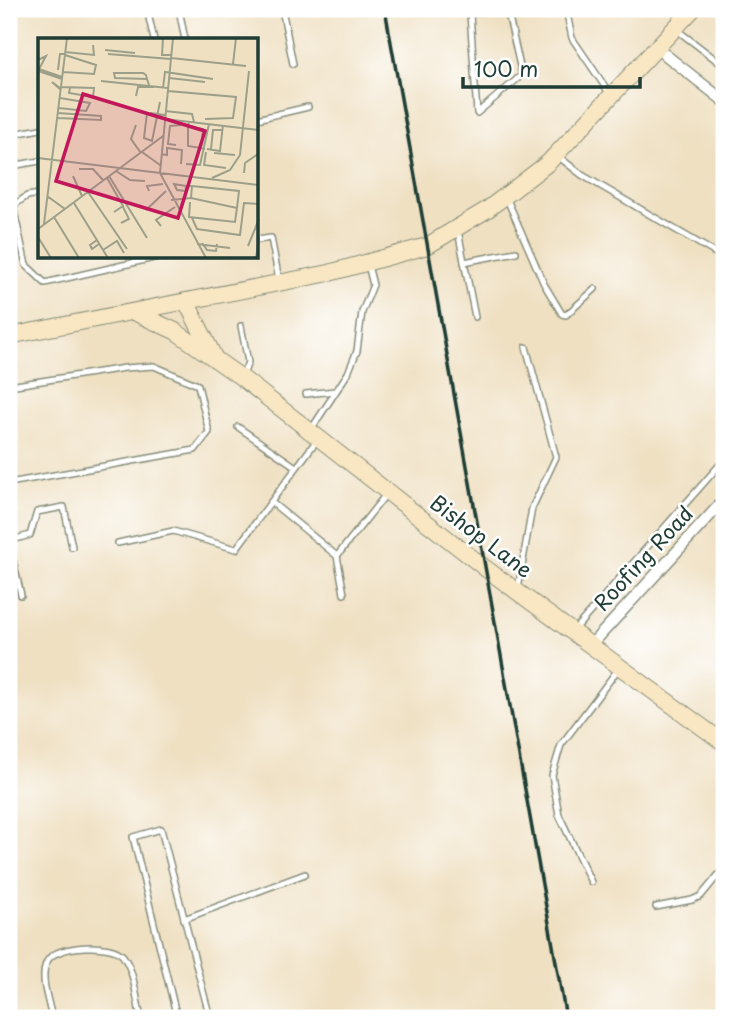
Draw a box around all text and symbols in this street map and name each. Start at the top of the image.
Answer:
inset map [38,38,259,259]
scale bar [463,46,640,90]
text: 100 m [474,52,538,84]
street label: Bishop Lane [424,486,540,585]
street label: Roofing Road [585,498,700,617]

